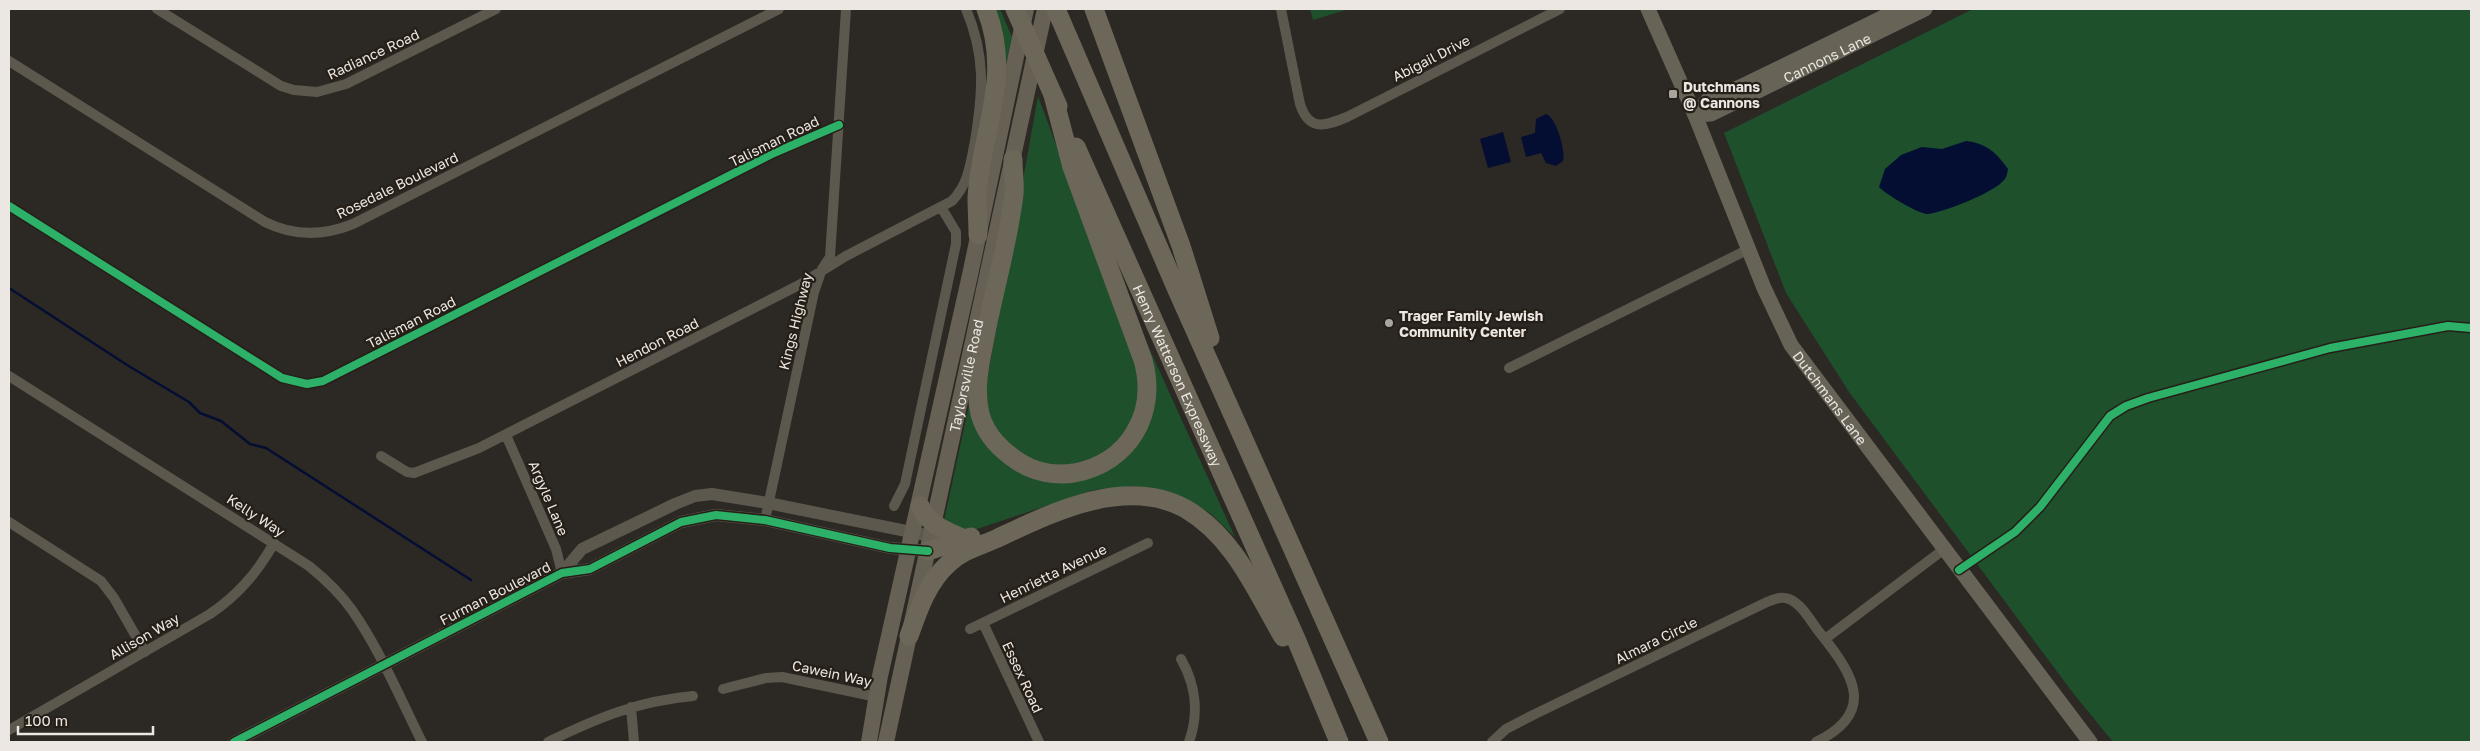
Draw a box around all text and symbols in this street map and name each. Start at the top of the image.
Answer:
street label: Radiance Road [324,25,422,83]
street label: Cannons Lane [1780,29,1873,86]
street label: Abigail Drive [1389,31,1473,85]
place label: Dutchmans @ Cannons [1683,78,1760,111]
marker: Dutchmans @ Cannons [1667,88,1679,100]
street label: Talisman Road [726,112,822,170]
street label: Rosedale Boulevard [333,148,461,222]
street label: Kings Highway [775,270,815,371]
street label: Henry Watterson Expressway [1130,282,1226,469]
street label: Talisman Road [364,292,458,352]
place label: Trager Family Jewish Community Center [1399,307,1543,340]
street label: Hendon Road [613,314,701,370]
marker: Trager Family Jewish Community Center [1383,317,1395,329]
street label: Taylorsville Road [945,318,986,433]
street label: Dutchmans Lane [1790,347,1871,448]
street label: Argyle Lane [526,458,572,538]
street label: Kelly Way [224,490,288,540]
street label: Henrietta Avenue [997,540,1109,606]
street label: Furman Boulevard [437,558,553,628]
street label: Allison Way [106,609,182,663]
street label: Almara Circle [1612,613,1700,667]
street label: Essex Road [999,639,1047,715]
street label: Cawein Way [791,656,873,690]
scale bar [18,704,152,736]
text: 100 m [25,711,68,729]

